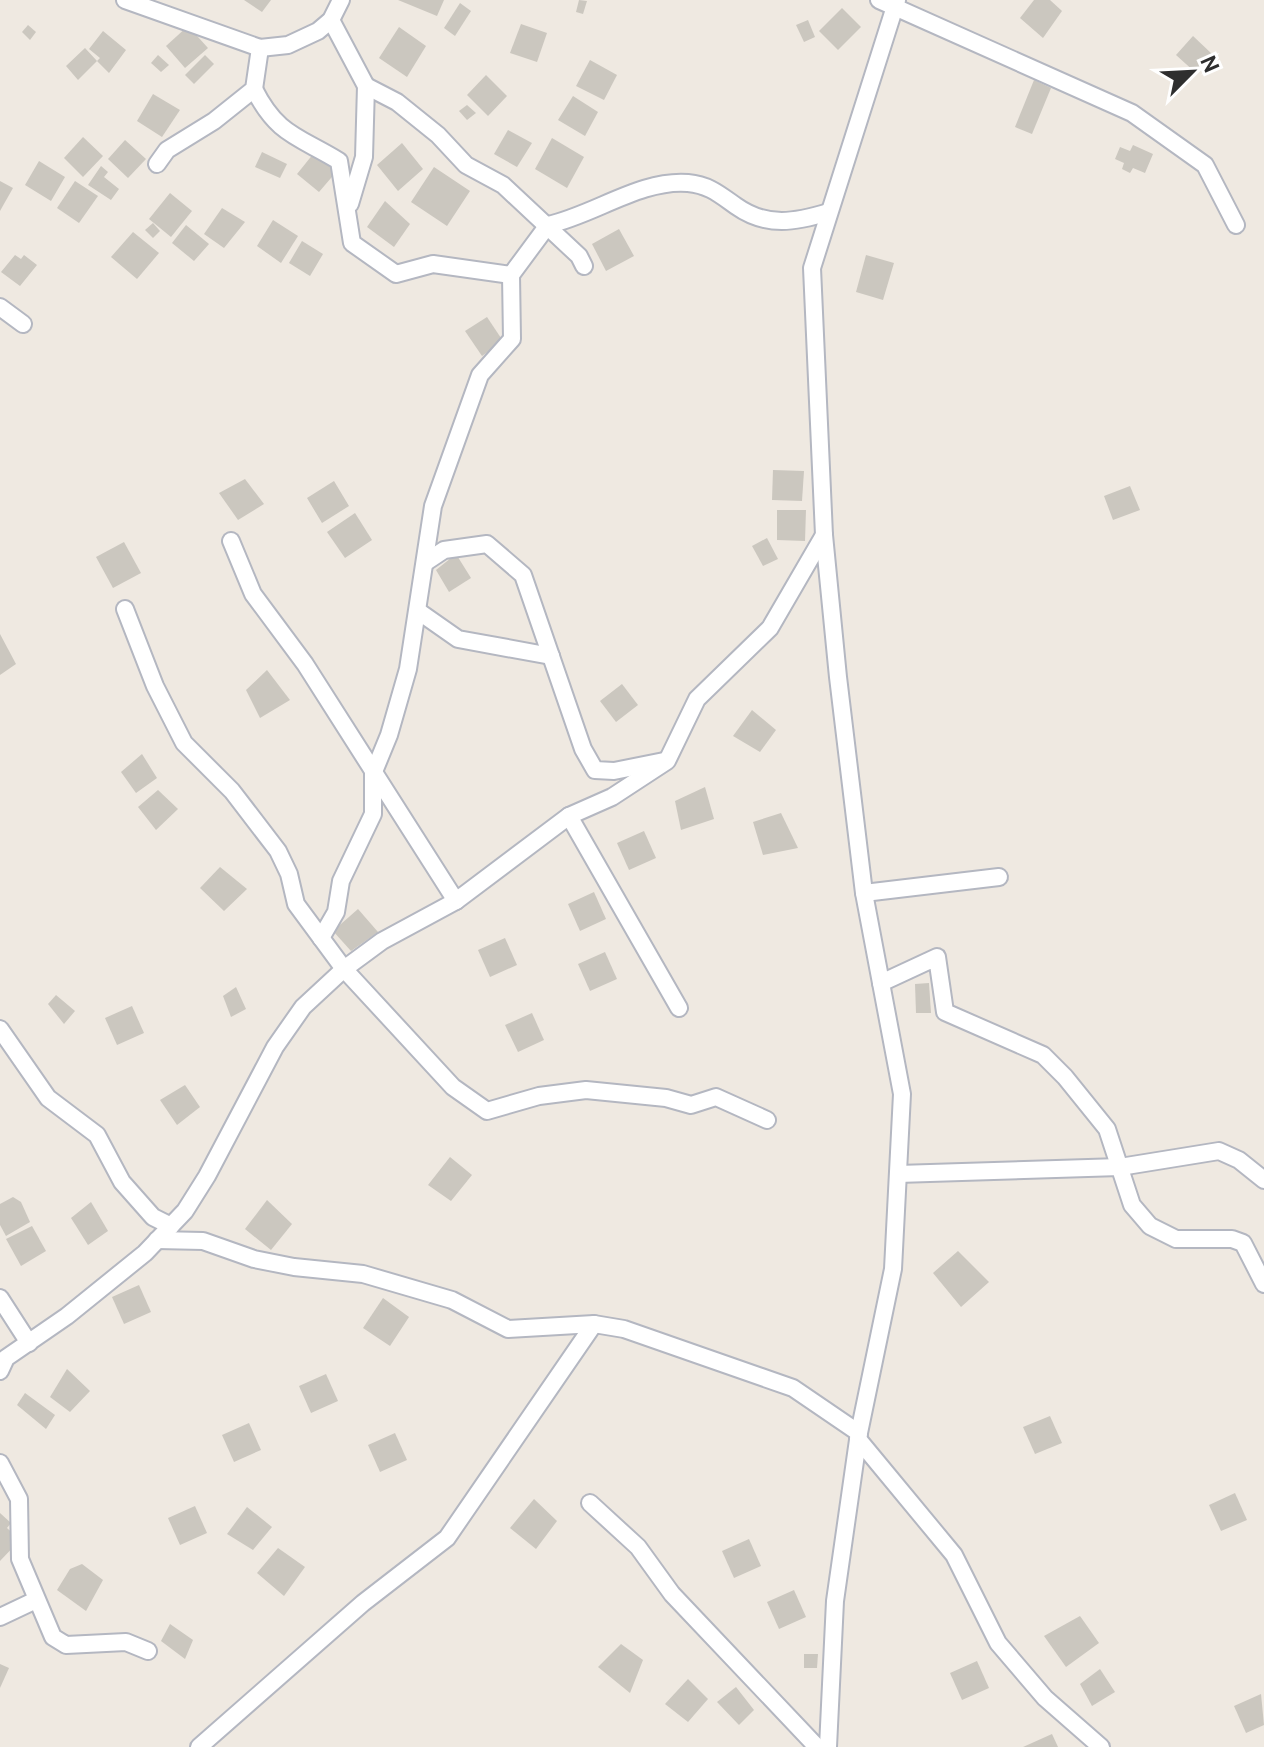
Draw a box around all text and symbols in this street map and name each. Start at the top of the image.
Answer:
north arrow [1152,32,1232,112]
text: N [1194,51,1225,77]

